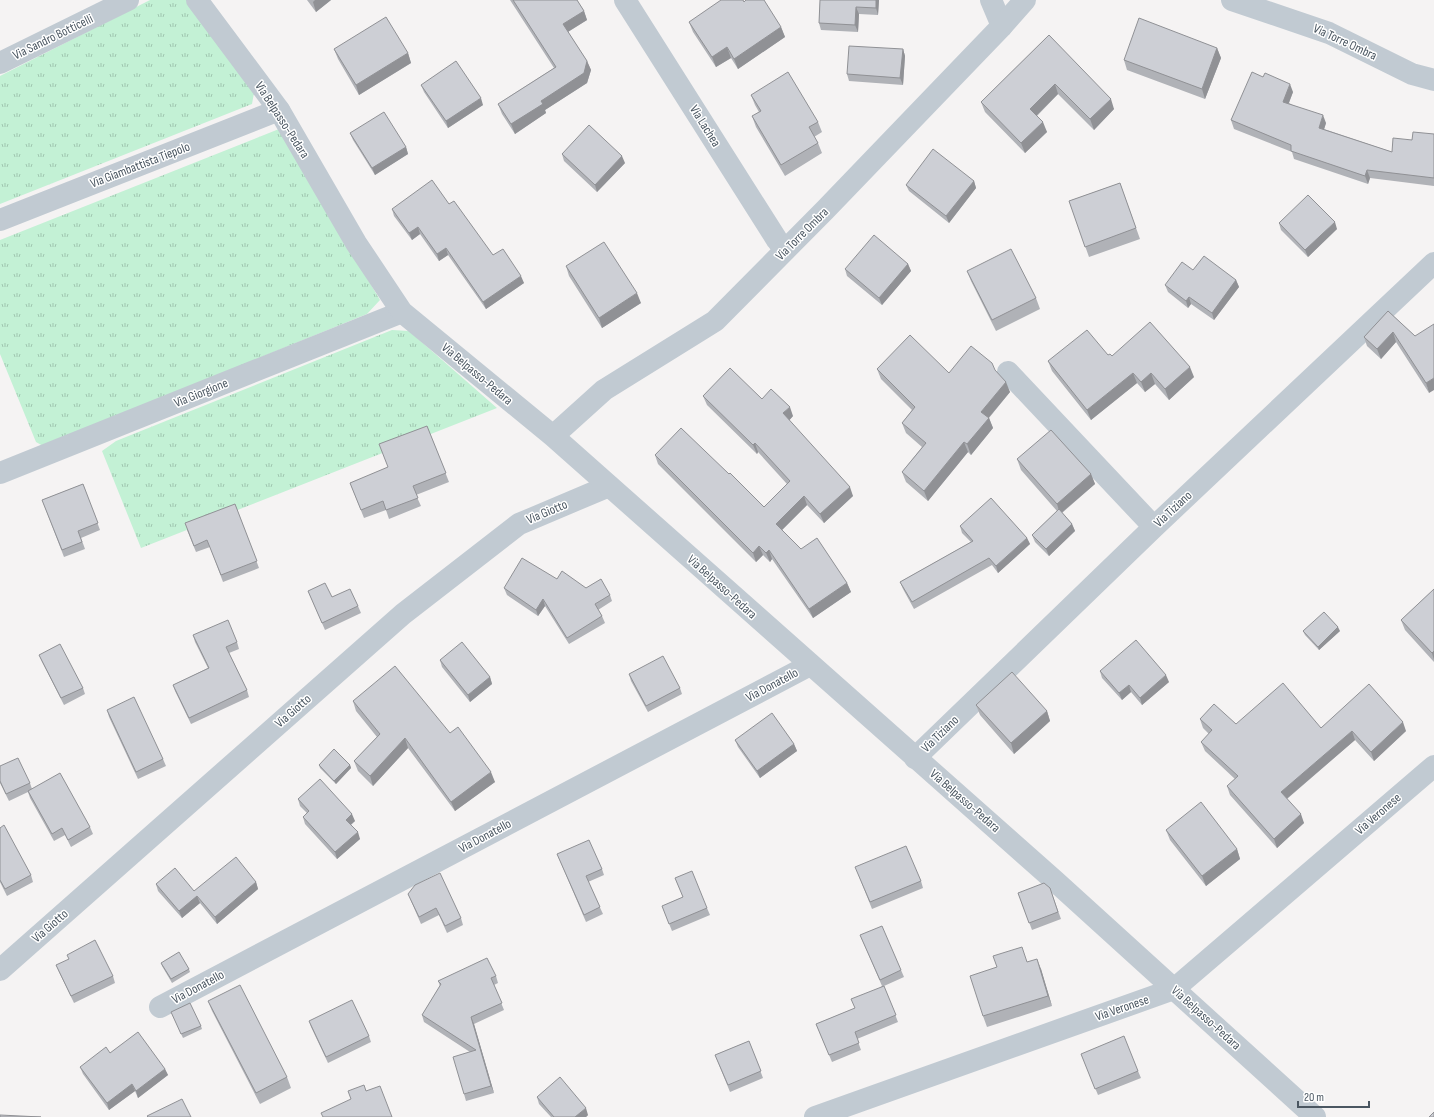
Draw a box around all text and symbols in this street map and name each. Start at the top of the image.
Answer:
street label: Via Sandro Botticelli [10,11,96,63]
street label: Via Torre Ombra [1311,20,1379,64]
street label: Via Belpasso-Pedara [251,79,313,161]
street label: Via Lachea [686,102,724,150]
street label: Via Giambattista Tiepolo [88,139,192,191]
street label: Via Torre Ombra [772,204,832,264]
street label: Via Belpasso-Pedara [438,340,516,408]
street label: Via Giorgione [172,375,230,411]
street label: Via Tiziano [1151,487,1195,531]
street label: Via Giotto [524,496,570,528]
street label: Via Belpasso-Pedara [684,552,760,622]
street label: Via Donatello [743,665,801,705]
street label: Via Giotto [272,691,314,731]
street label: Via Tiziano [918,712,962,756]
street label: Via Belpasso-Pedara [926,766,1004,836]
street label: Via Veronese [1352,790,1404,838]
street label: Via Donatello [456,816,514,856]
street label: Via Giotto [29,906,71,946]
street label: Via Donatello [169,967,227,1007]
street label: Via Belpasso-Pedara [1168,983,1244,1053]
street label: Via Veronese [1093,991,1151,1025]
scale bar [1298,1083,1369,1109]
text: 20 m [1304,1090,1324,1105]

